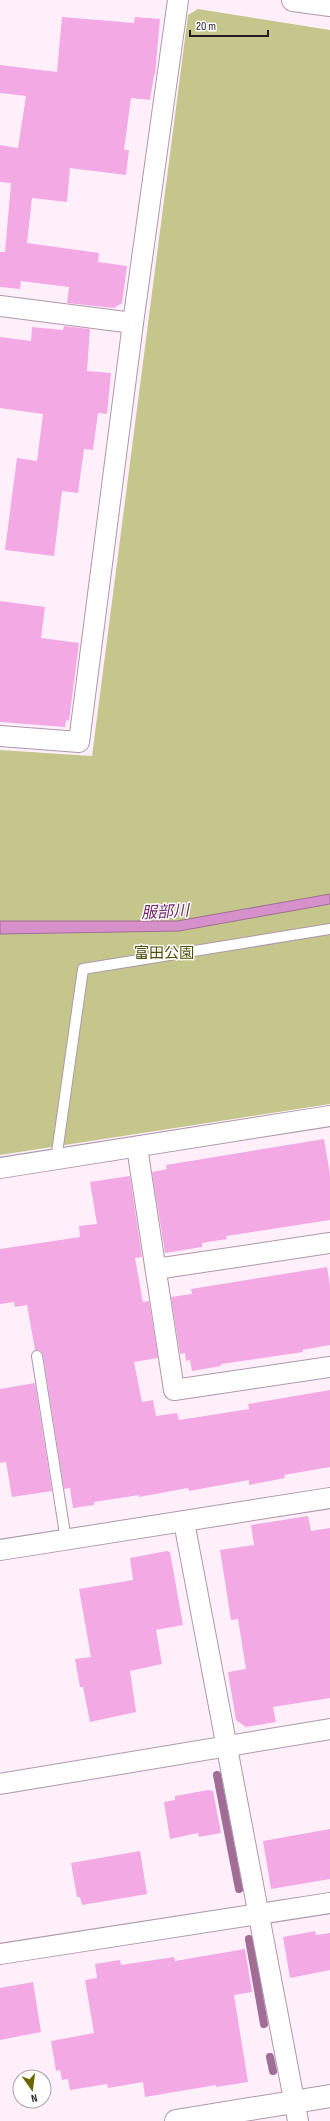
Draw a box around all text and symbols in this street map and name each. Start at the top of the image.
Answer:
scale bar [190,12,268,38]
text: 20 m [196,19,216,34]
water label: 服部川 [141,902,192,923]
park label: 富田公園 [134,944,194,963]
north arrow [12,2069,52,2109]
text: N [30,2091,39,2105]

